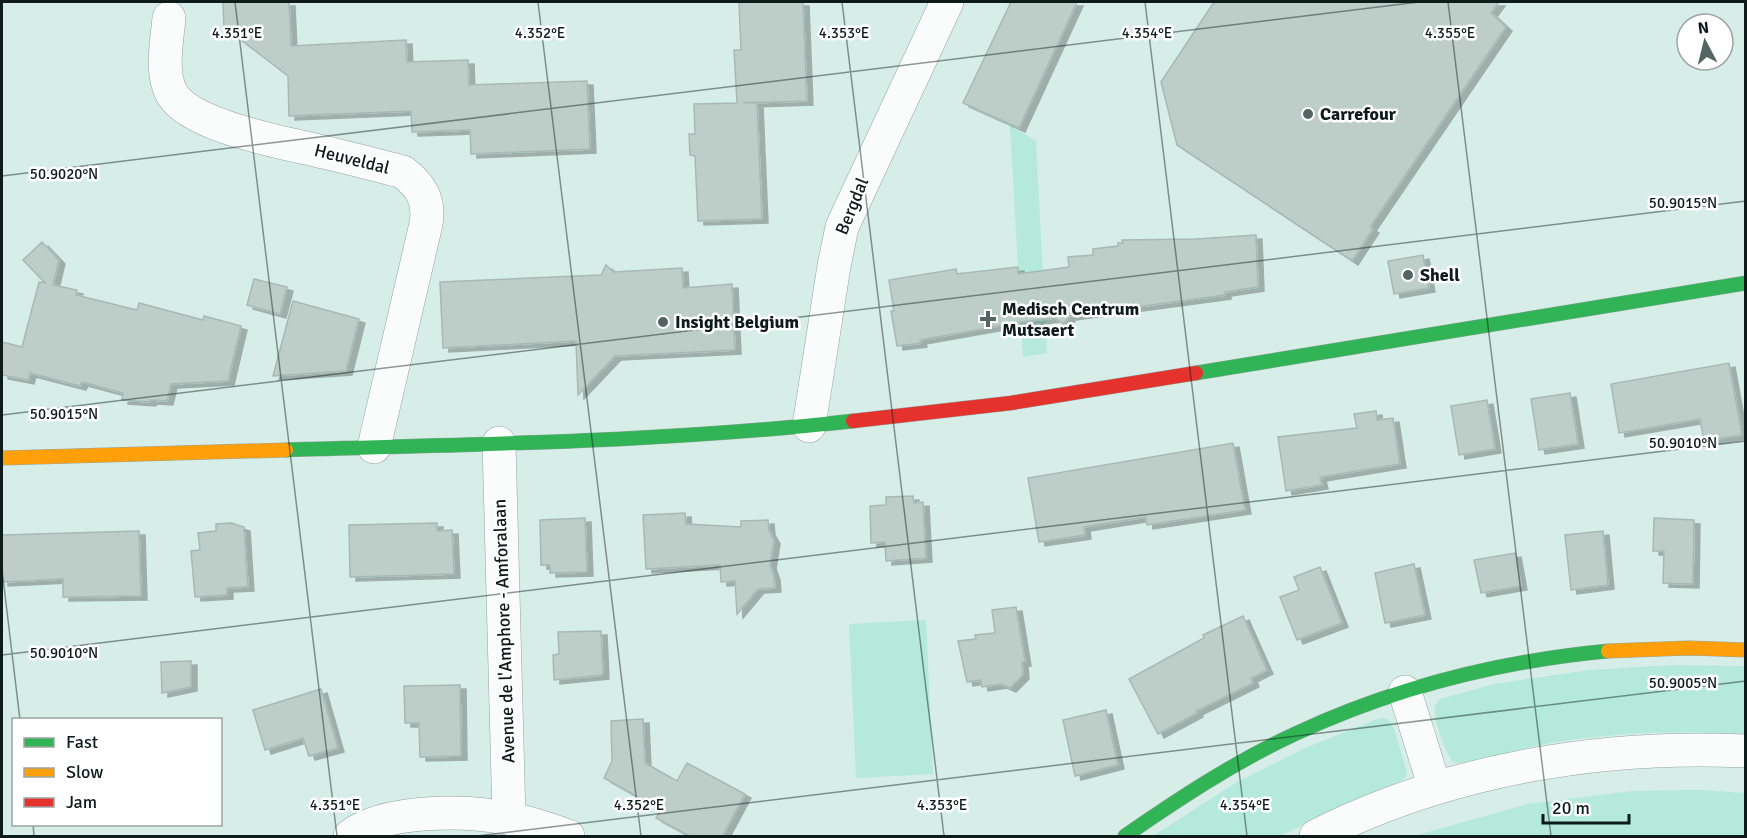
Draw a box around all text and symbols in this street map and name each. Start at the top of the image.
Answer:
north arrow [1675,12,1735,72]
text: N [1697,18,1710,39]
text: 4.351°E [212,24,262,42]
text: 4.352°E [515,24,565,42]
text: 4.353°E [819,24,869,42]
text: 4.354°E [1122,24,1172,42]
text: 4.355°E [1425,24,1475,42]
place label: Carrefour [1320,103,1397,125]
marker: Carrefour [1301,107,1315,121]
street label: Heuveldal [312,139,392,179]
text: 50.9020°N [30,165,98,183]
street label: Bergdal [831,174,873,238]
text: 50.9015°N [1649,194,1717,212]
place label: Shell [1420,264,1460,286]
marker: Shell [1401,268,1415,282]
place label: Medisch Centrum Mutsaert [1002,298,1139,341]
marker: Medisch Centrum Mutsaert [979,310,997,328]
place label: Insight Belgium [675,311,799,333]
marker: Insight Belgium [656,315,670,329]
text: 50.9015°N [30,405,98,423]
text: 50.9010°N [1649,434,1717,452]
street label: Avenue de l'Amphore - Amforalaan [488,499,520,763]
text: 50.9010°N [30,644,98,662]
text: 50.9005°N [1649,674,1717,692]
legend [12,718,222,826]
text: Fast [66,731,98,753]
text: Slow [66,761,103,783]
scale bar [1543,787,1628,825]
text: Jam [66,791,97,813]
text: 4.351°E [310,796,360,814]
text: 4.352°E [614,796,664,814]
text: 4.353°E [917,796,967,814]
text: 4.354°E [1220,796,1270,814]
text: 20 m [1552,797,1590,819]

